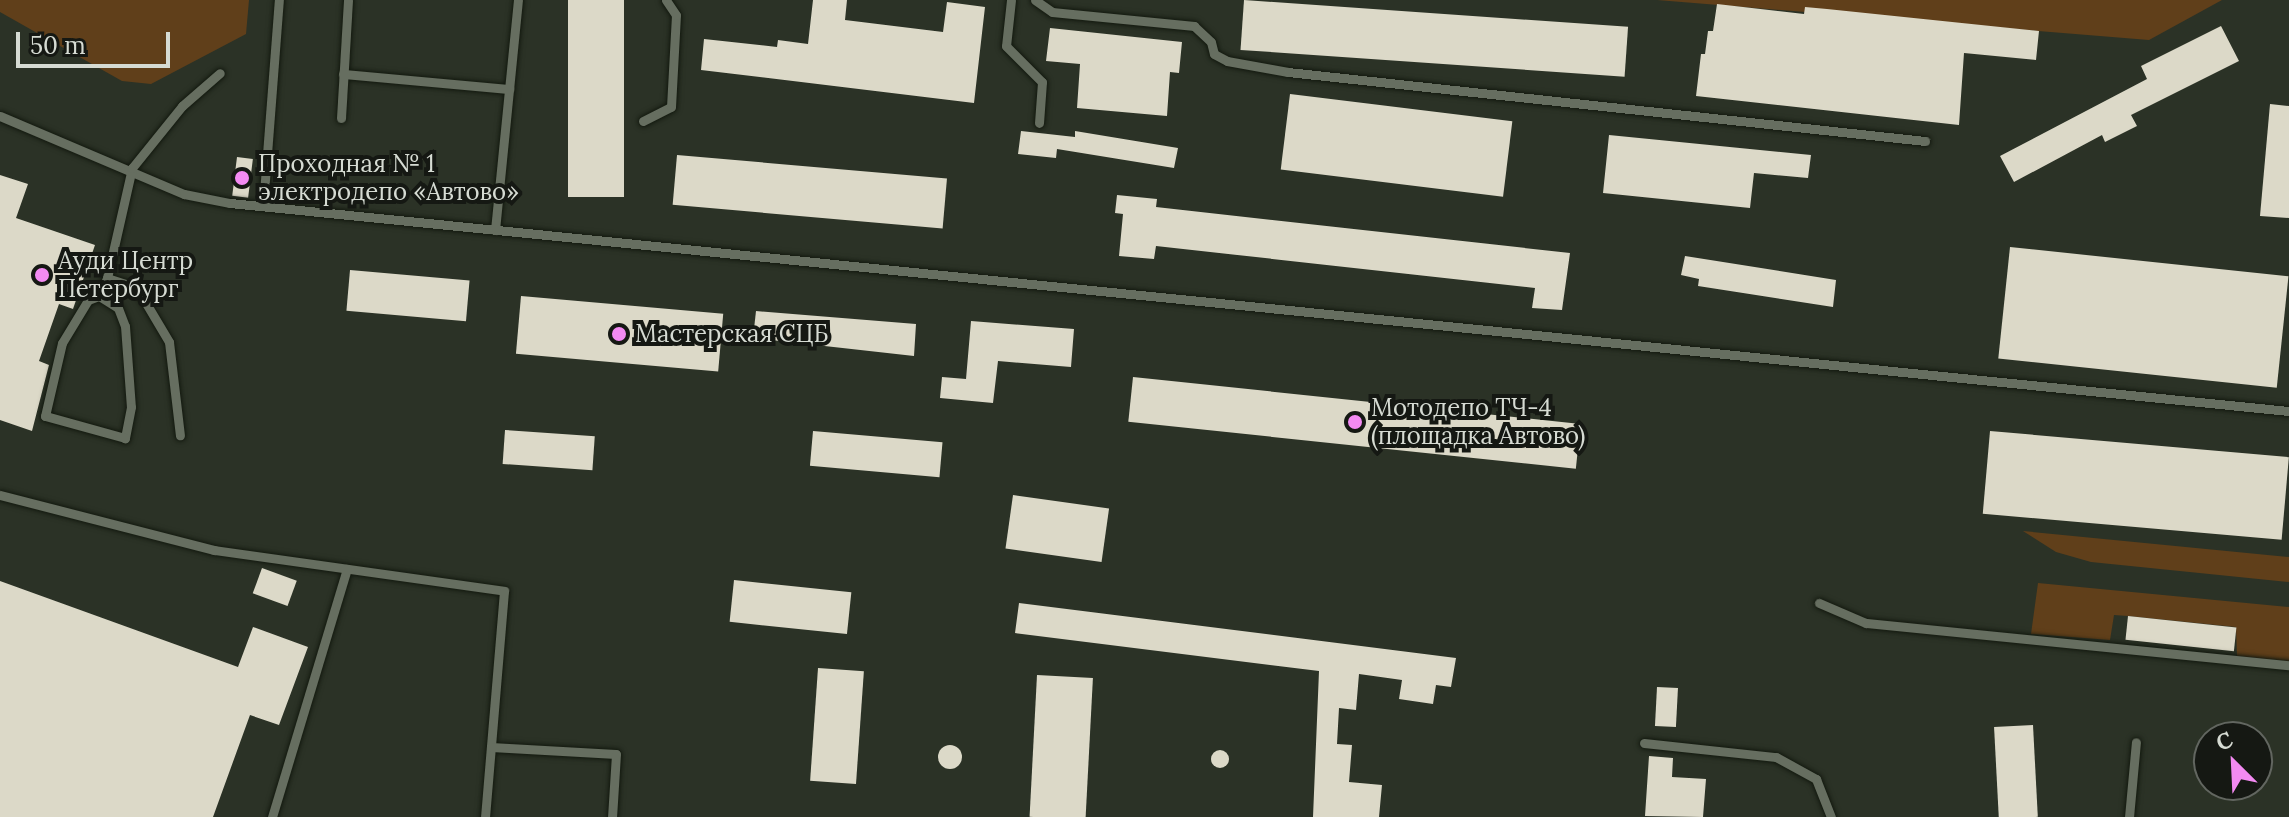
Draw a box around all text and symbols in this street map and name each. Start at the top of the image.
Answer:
scale bar [20,16,174,66]
text: 50 m [30,30,86,61]
place label: Проходная № 1 электродепо «Автово» [258,150,519,206]
marker: Проходная № 1 электродепо «Автово» [233,169,251,187]
place label: Ауди Центр Петербург [58,247,193,303]
marker: Ауди Центр Петербург [33,266,51,284]
place label: Мастерская СЦБ [635,320,829,348]
marker: Мастерская СЦБ [610,325,628,343]
place label: Мотодепо ТЧ-4 (площадка Автово) [1371,394,1585,450]
marker: Мотодепо ТЧ-4 (площадка Автово) [1346,413,1364,431]
north arrow [2193,721,2273,801]
text: С [2211,725,2237,757]

